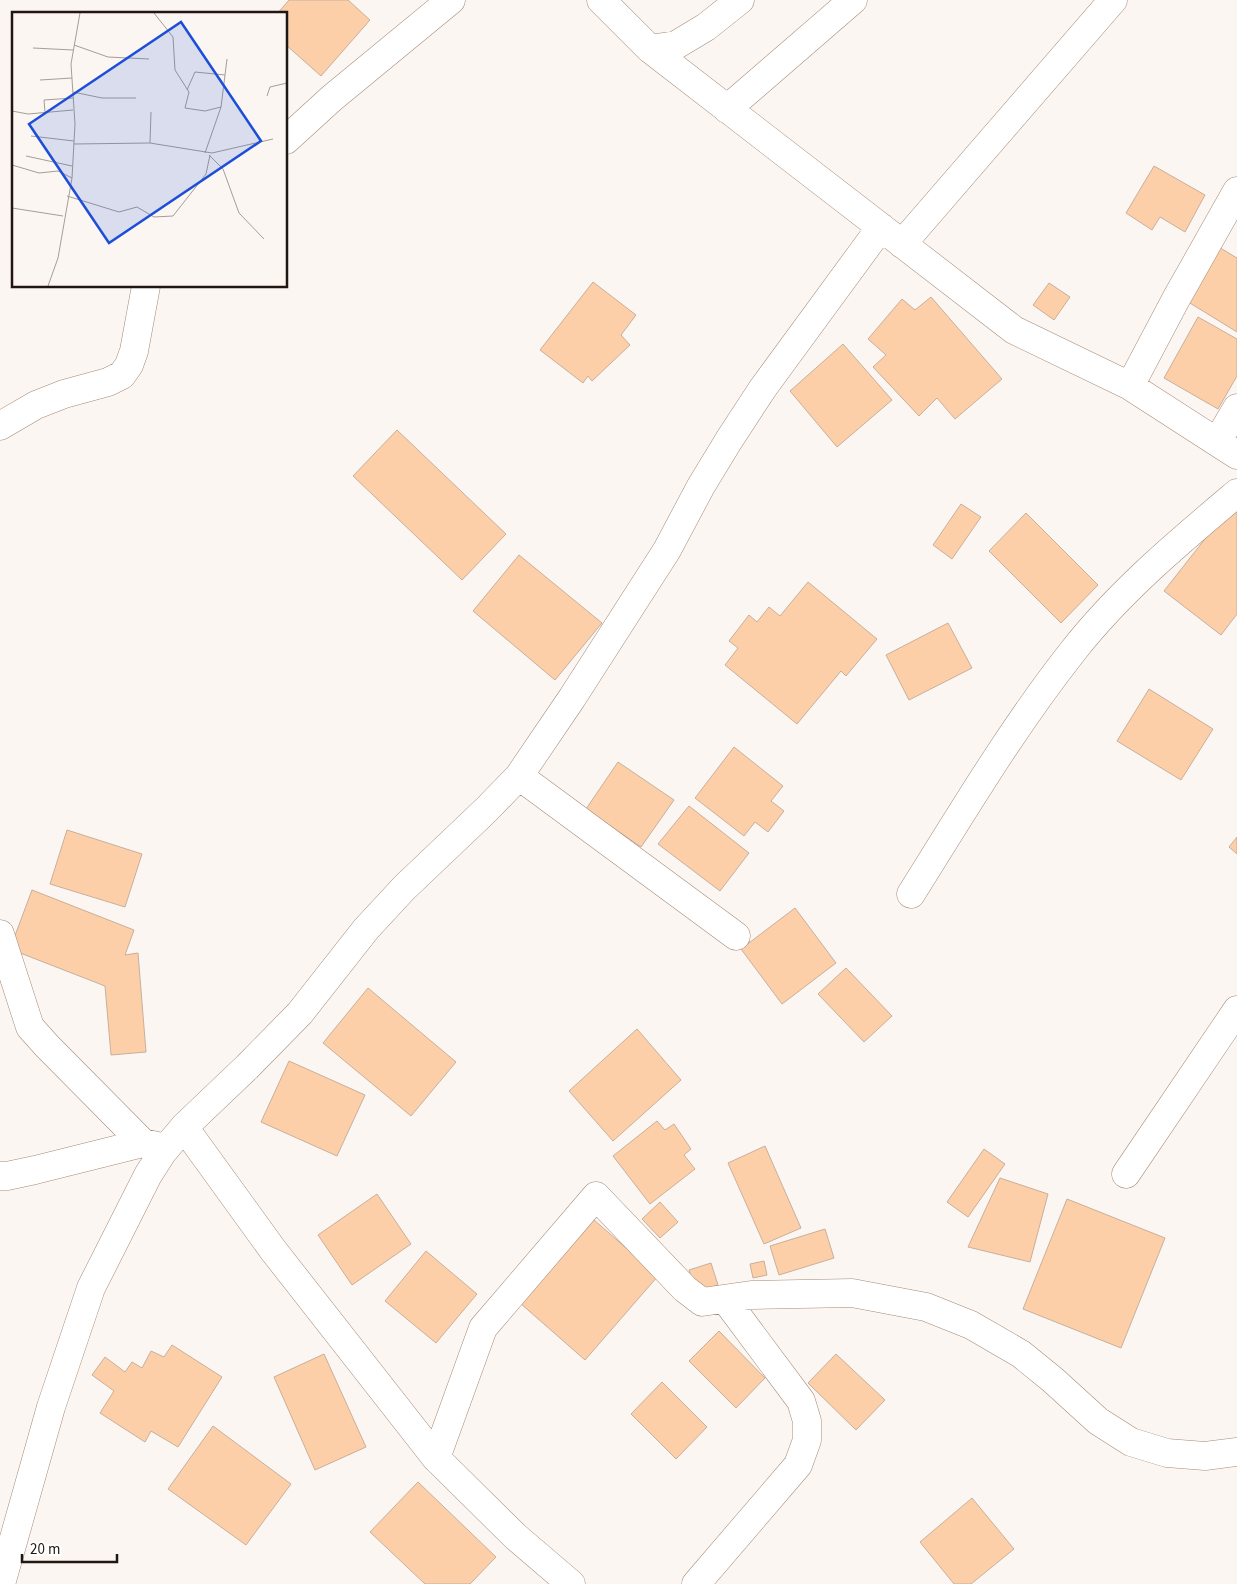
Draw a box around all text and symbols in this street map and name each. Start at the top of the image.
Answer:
inset map [12,12,288,288]
scale bar [22,1532,118,1564]
text: 20 m [30,1539,60,1560]

